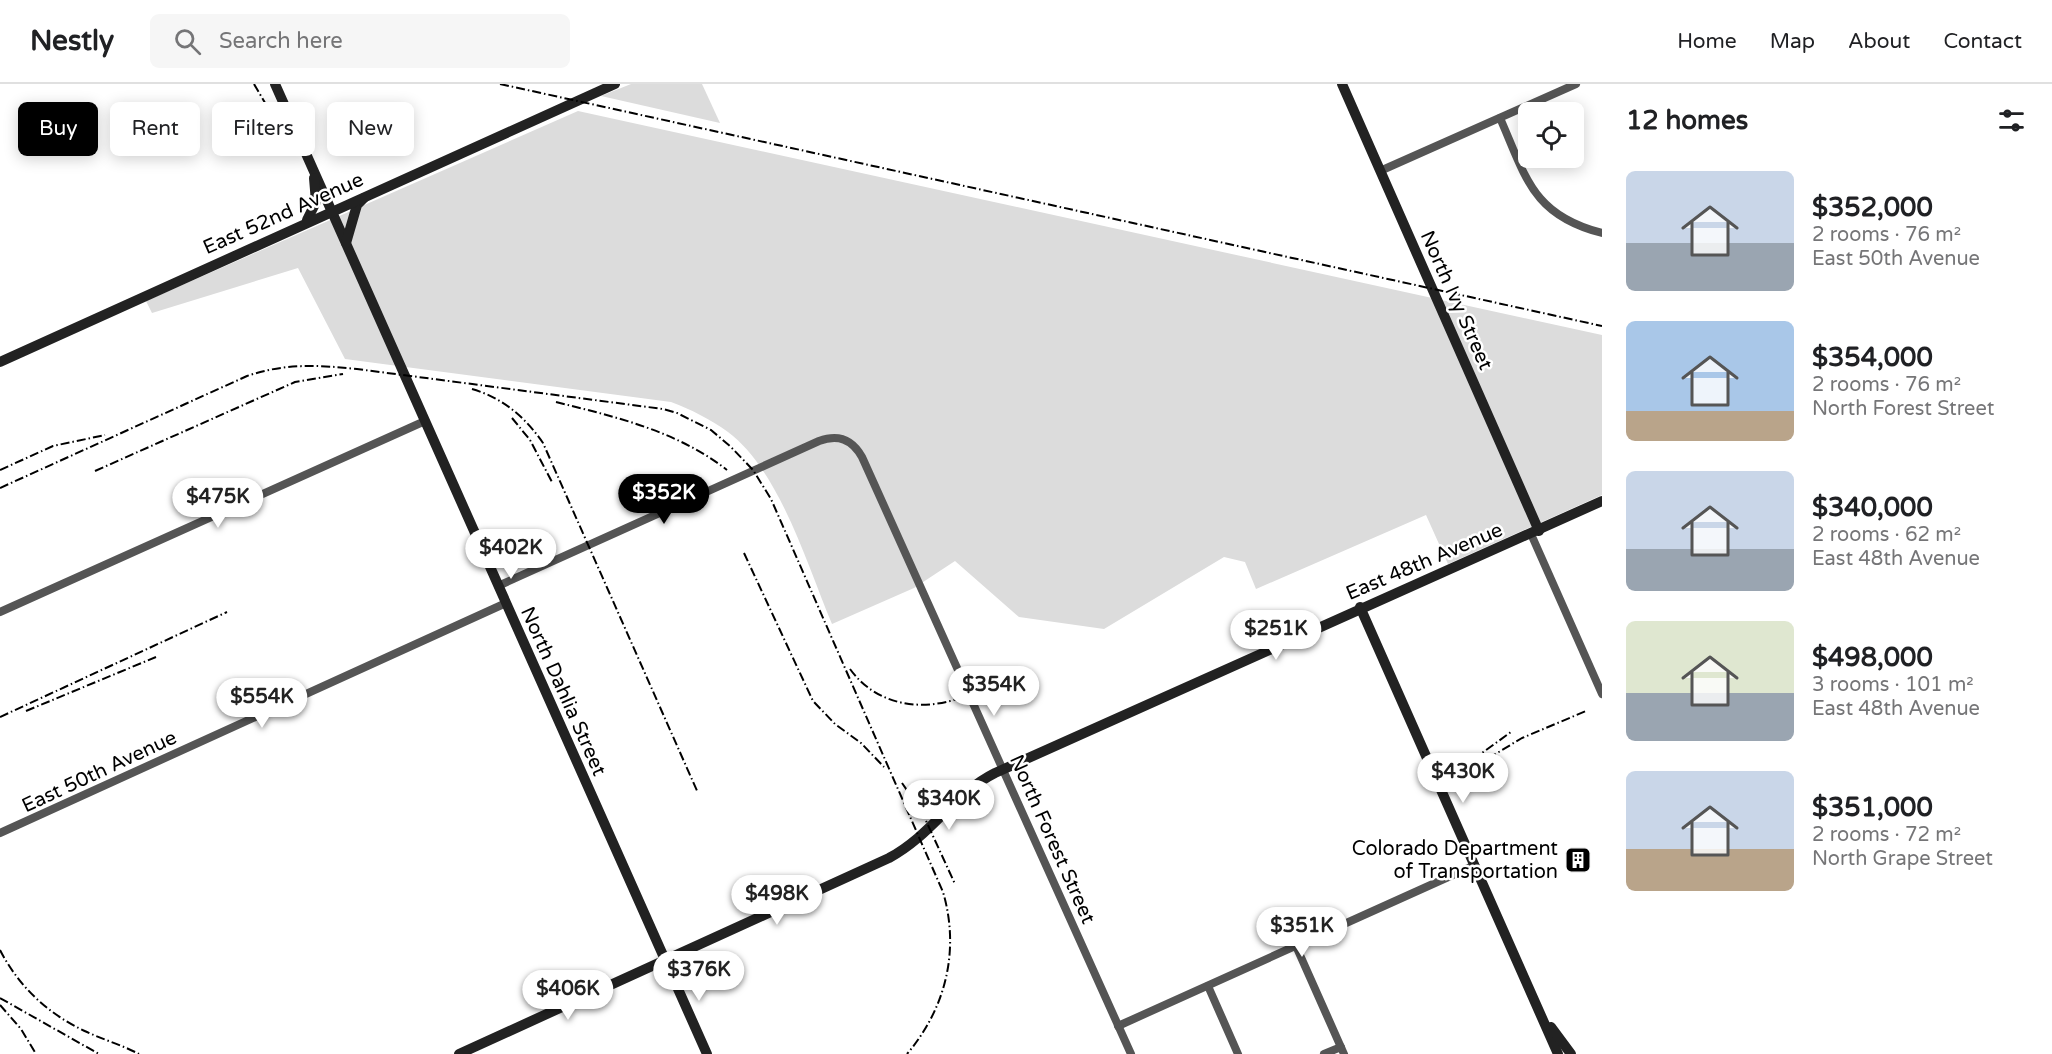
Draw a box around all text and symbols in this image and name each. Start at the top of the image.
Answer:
search box [150,14,570,68]
text: Nestly [30,24,114,58]
icon: search [171,25,204,58]
text: Search here [219,28,343,54]
text: Home [1677,29,1737,54]
text: Map [1770,29,1815,54]
text: About [1848,29,1910,54]
text: Contact [1943,29,2022,54]
chip: Buy [18,102,98,156]
chip: Rent [110,102,200,156]
chip: Filters [212,102,315,156]
chip: New [327,102,414,156]
map controls [1518,102,1584,168]
button: locate [1518,102,1584,168]
icon: filters [1995,104,2028,137]
text: 12 homes [1626,105,1748,136]
street label: East 52nd Avenue [200,168,367,260]
text: $352,000 [1812,192,1933,223]
icon: home [1674,195,1746,267]
text: 2 rooms · 76 m² [1812,223,1961,247]
street label: North Ivy Street [1415,227,1498,374]
text: East 50th Avenue [1812,247,1980,271]
text: $354,000 [1812,342,1933,373]
icon: home [1674,345,1746,417]
text: 2 rooms · 76 m² [1812,373,1961,397]
text: North Forest Street [1812,397,1994,421]
pin: $352K [622,474,706,525]
pin: $475K [176,478,260,529]
text: $352K [632,481,696,505]
text: $475K [186,485,250,509]
text: $340,000 [1812,492,1933,523]
icon: home [1674,495,1746,567]
street label: East 48th Avenue [1342,518,1506,606]
text: 2 rooms · 62 m² [1812,523,1961,547]
pin: $402K [469,529,553,580]
text: $402K [479,536,543,560]
text: East 48th Avenue [1812,547,1980,571]
street label: North Dahlia Street [515,603,611,780]
pin: $251K [1234,610,1318,661]
text: $251K [1244,617,1308,641]
text: $498,000 [1812,642,1933,673]
icon: home [1674,645,1746,717]
pin: $354K [952,666,1036,717]
text: $354K [962,673,1026,697]
text: 3 rooms · 101 m² [1812,673,1974,697]
pin: $554K [220,678,304,729]
text: $554K [230,685,294,709]
text: East 48th Avenue [1812,697,1980,721]
street label: East 50th Avenue [18,726,181,818]
street label: North Forest Street [1004,751,1100,928]
pin: $430K [1421,753,1505,804]
text: $430K [1431,760,1495,784]
pin: $340K [907,780,991,831]
text: $340K [917,787,981,811]
text: $351,000 [1812,792,1933,823]
icon: home [1674,795,1746,867]
text: 2 rooms · 72 m² [1812,823,1961,847]
place label: Colorado Department of Transportation [1352,837,1558,884]
building icon: Colorado Department of Transportation [1563,845,1593,875]
text: North Grape Street [1812,847,1993,871]
pin: $498K [735,875,819,926]
text: $498K [745,882,809,906]
pin: $351K [1260,907,1344,958]
text: $351K [1270,914,1334,938]
pin: $376K [657,951,741,1002]
text: $376K [667,958,731,982]
pin: $406K [526,970,610,1021]
text: $406K [536,977,600,1001]

